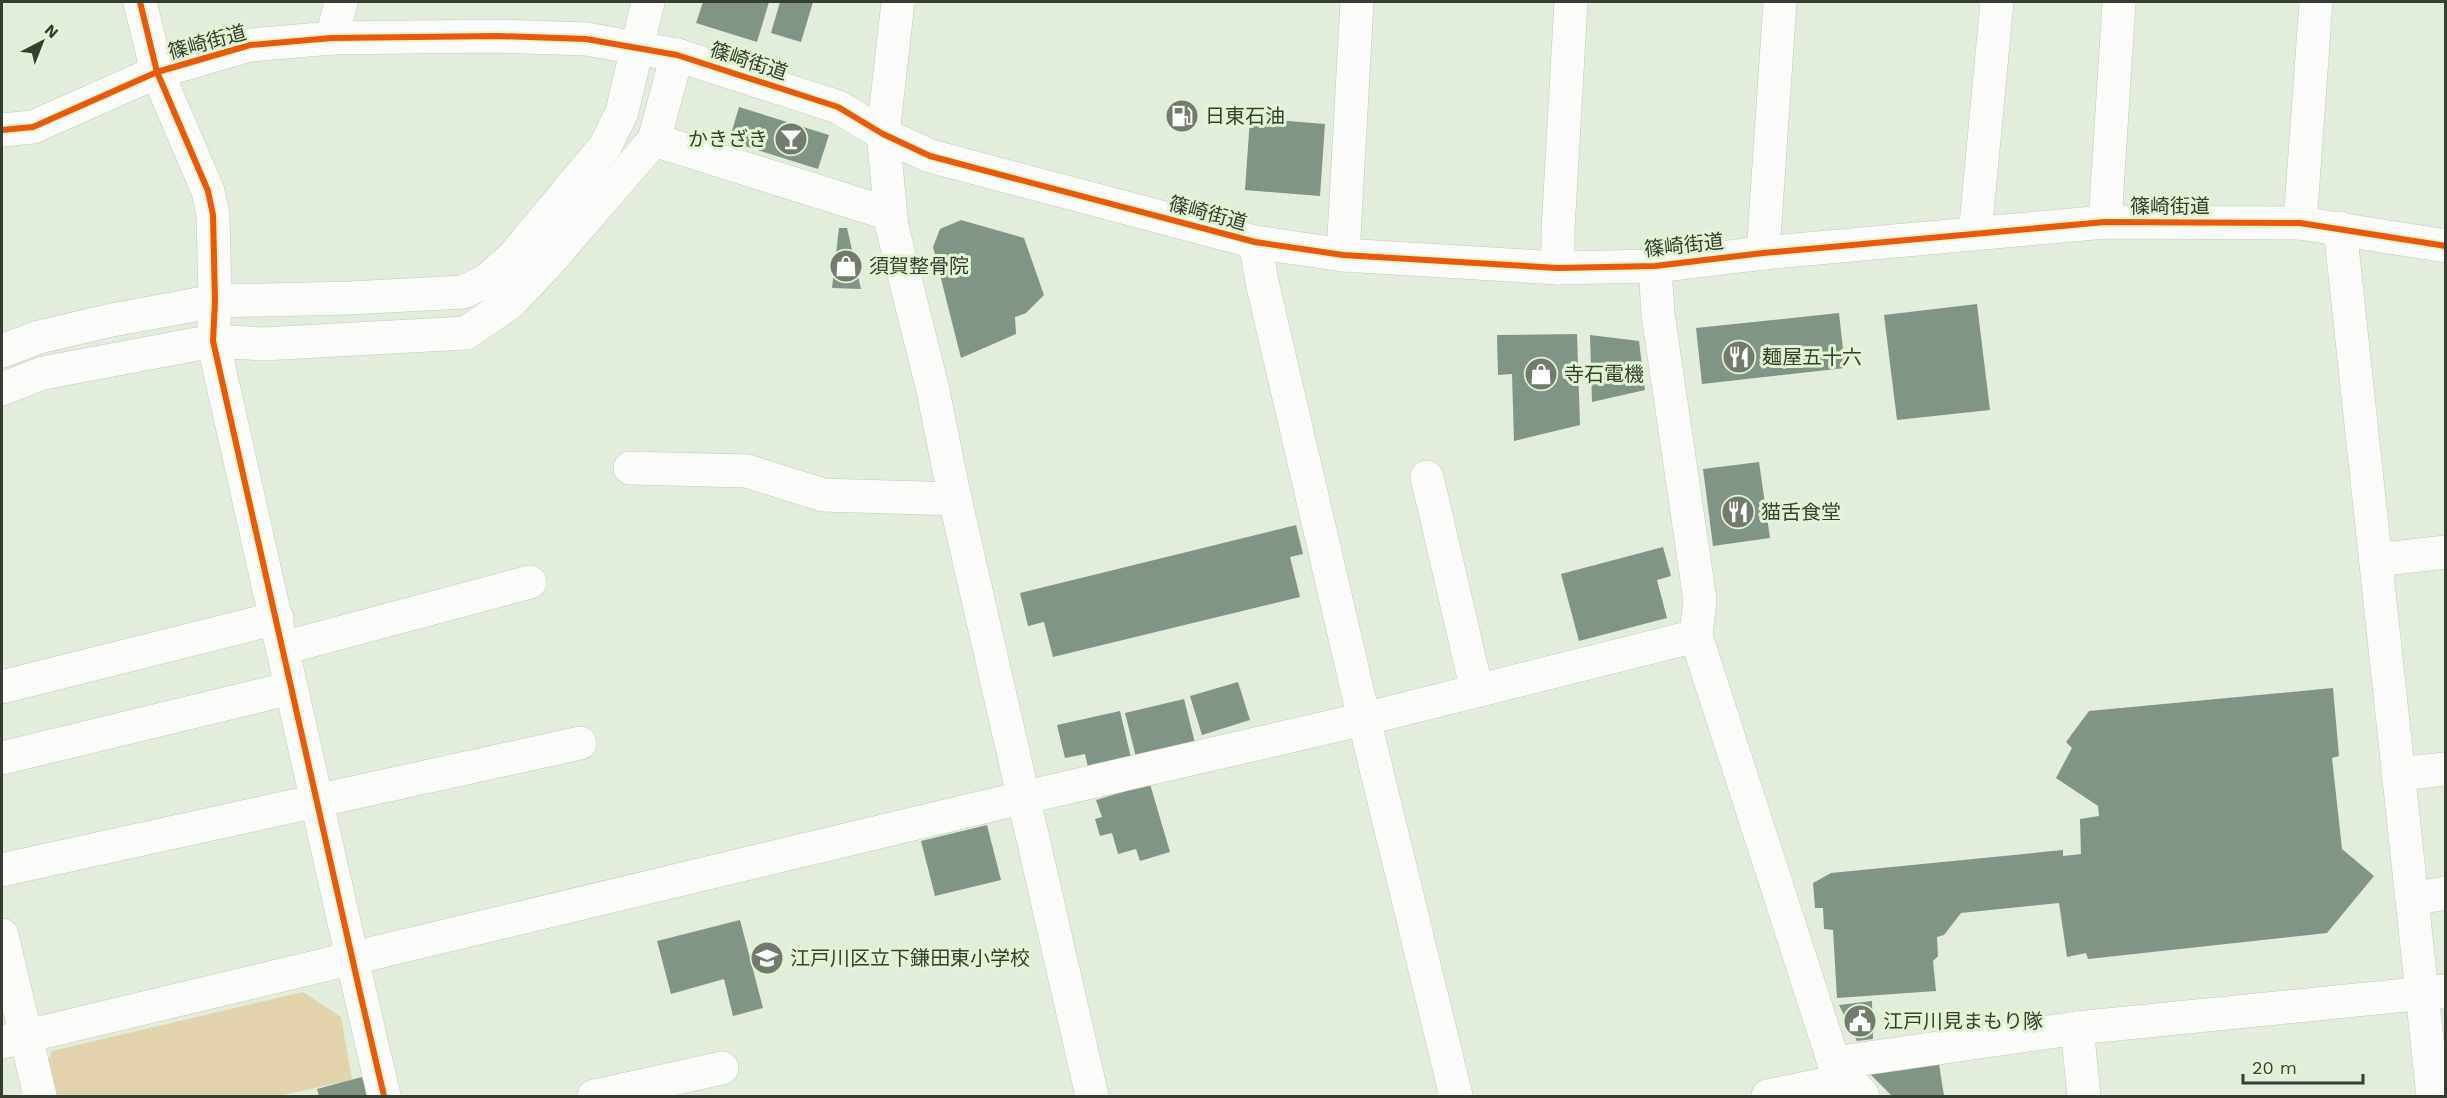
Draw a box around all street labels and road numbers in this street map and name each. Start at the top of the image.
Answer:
street label: 篠崎街道 [165,20,249,64]
street label: 篠崎街道 [707,37,791,85]
street label: 篠崎街道 [1166,191,1250,235]
street label: 篠崎街道 [2130,194,2210,218]
street label: 篠崎街道 [1643,229,1725,261]

